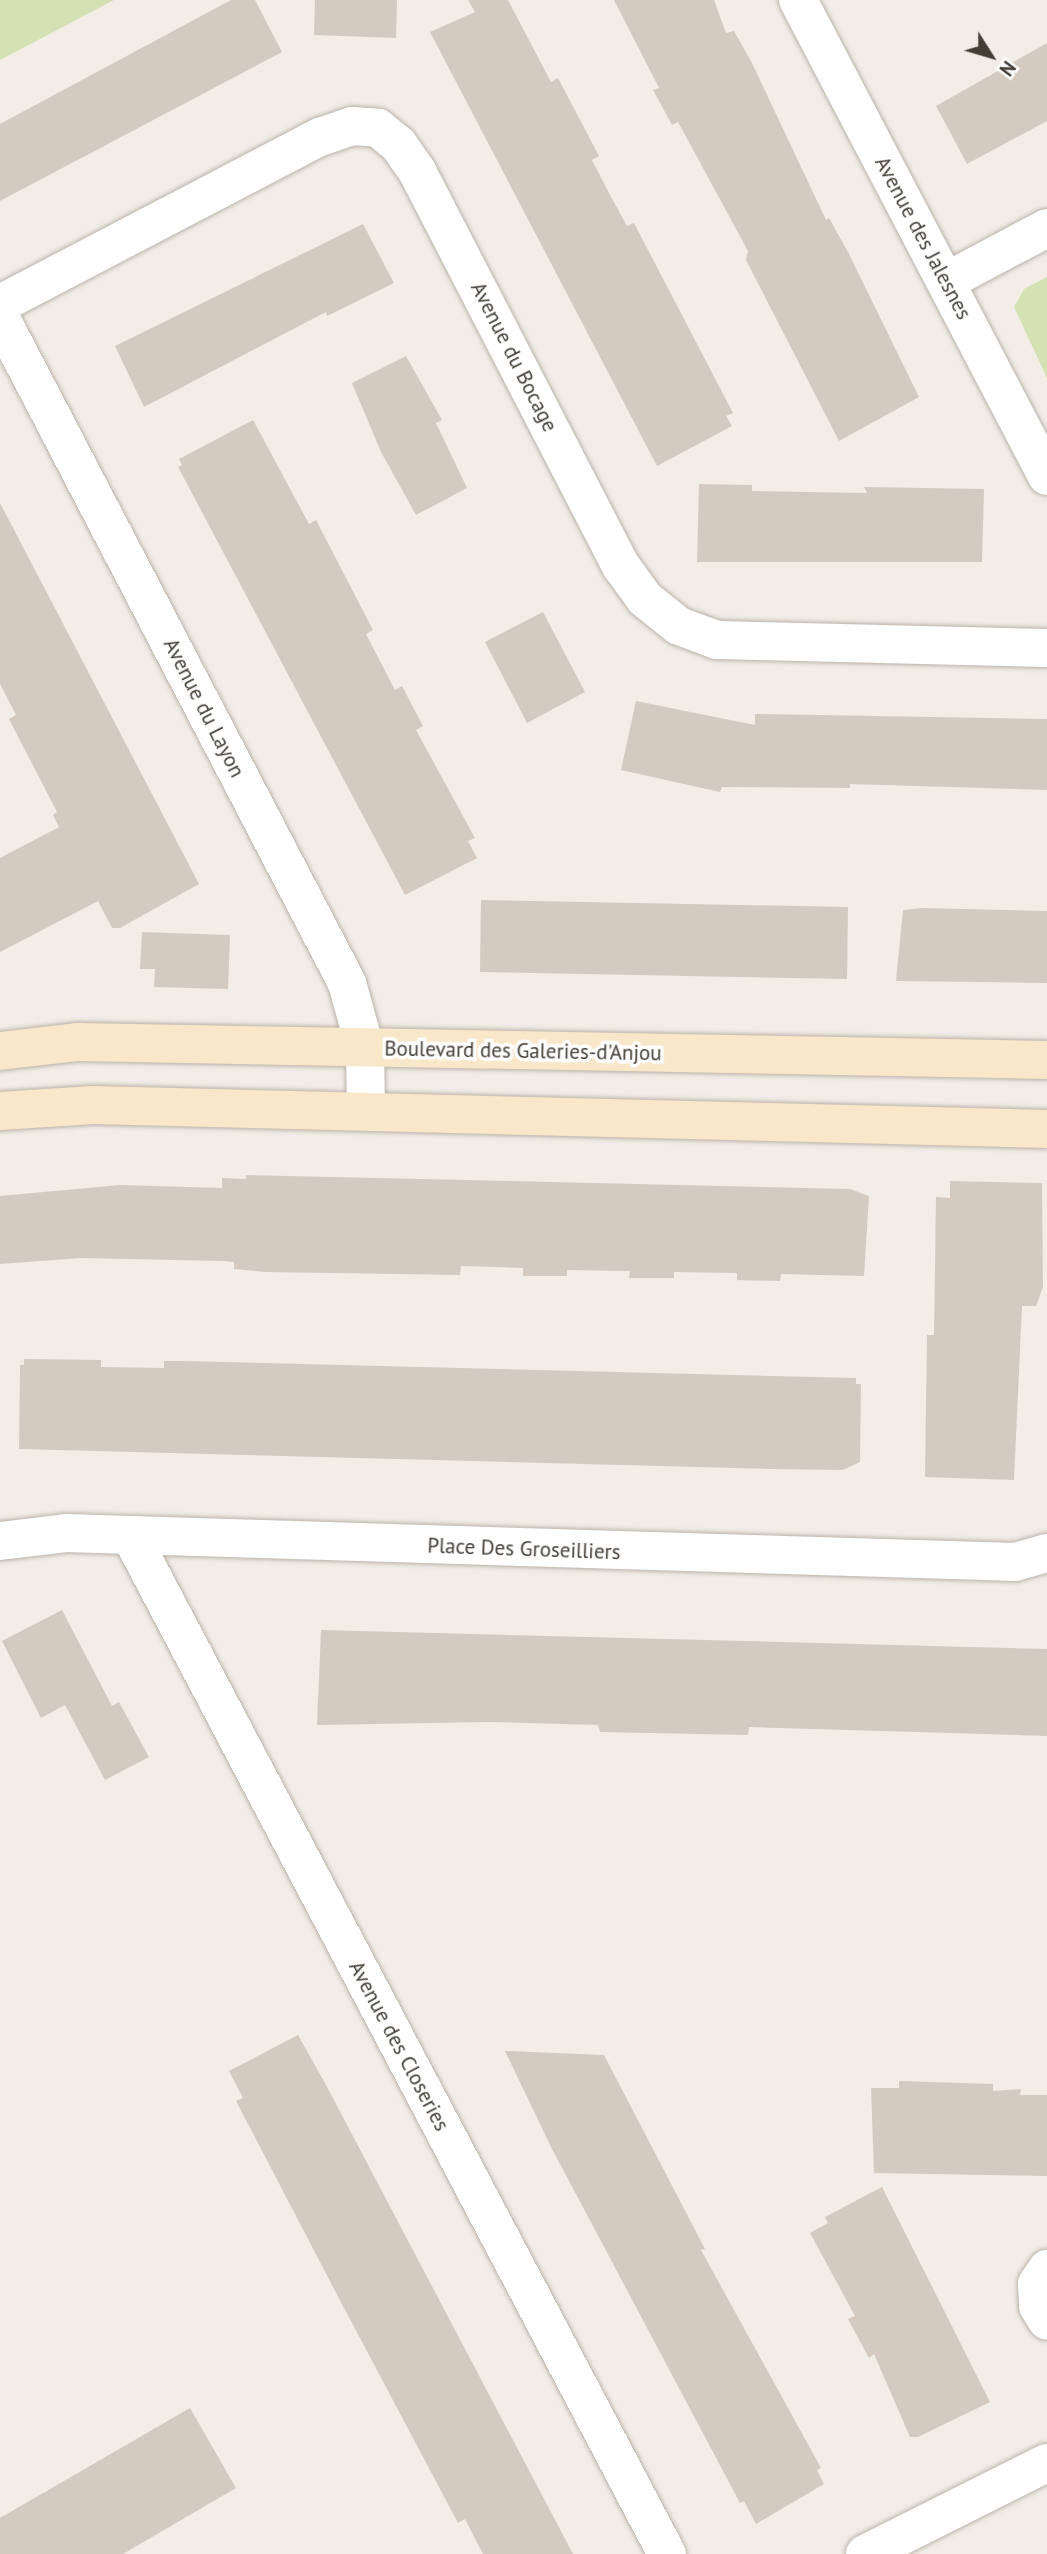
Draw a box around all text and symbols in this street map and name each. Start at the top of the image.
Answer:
north arrow [956,21,1026,91]
text: N [994,56,1021,81]
street label: Avenue des Jalesnes [869,152,977,324]
street label: Avenue du Bocage [465,278,563,436]
street label: Avenue du Layon [158,634,250,782]
street label: Boulevard des Galeries-d'Anjou [384,1036,662,1066]
street label: Place Des Groseilliers [427,1533,621,1565]
street label: Avenue des Closeries [344,1957,454,2135]

